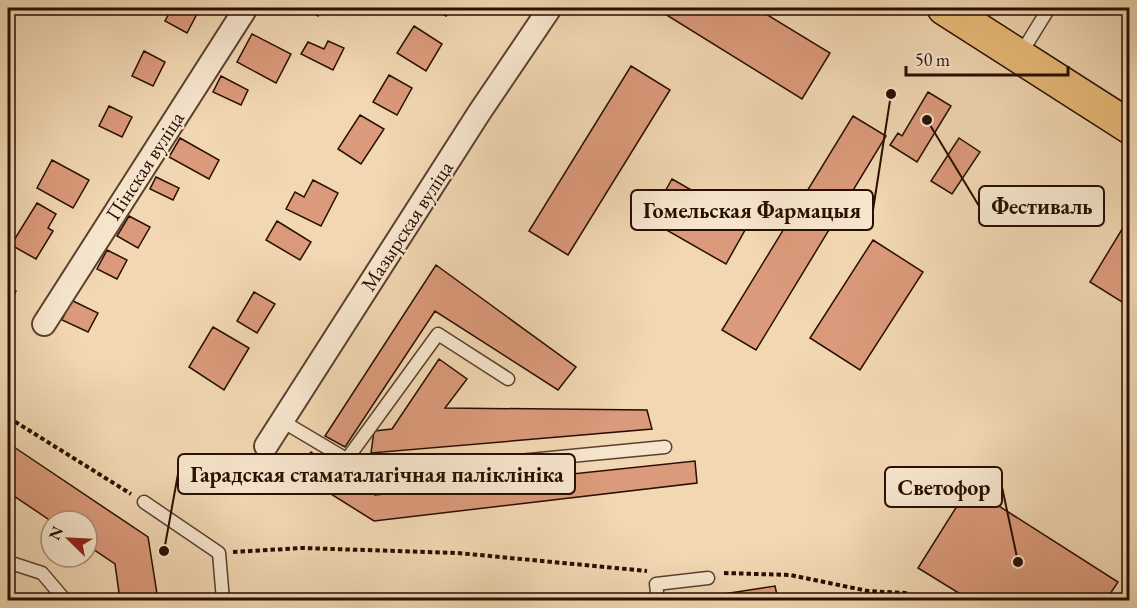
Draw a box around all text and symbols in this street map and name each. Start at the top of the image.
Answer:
scale bar [906,39,1068,77]
text: 50 m [915,48,950,71]
street label: Пінская вуліца [99,105,190,226]
street label: Мазырская вуліца [354,155,459,296]
callout: Фестиваль [979,186,1104,226]
callout: Гомельская Фармацыя [631,190,873,230]
text: Фестиваль [991,192,1093,221]
text: Гомельская Фармацыя [643,196,861,225]
callout: Гарадская стаматалагічная паліклініка [178,454,575,494]
text: Гарадская стаматалагічная паліклініка [190,460,564,489]
callout: Светофор [885,467,1002,507]
text: Светофор [898,473,990,502]
north arrow [39,509,99,569]
text: N [44,523,68,543]

